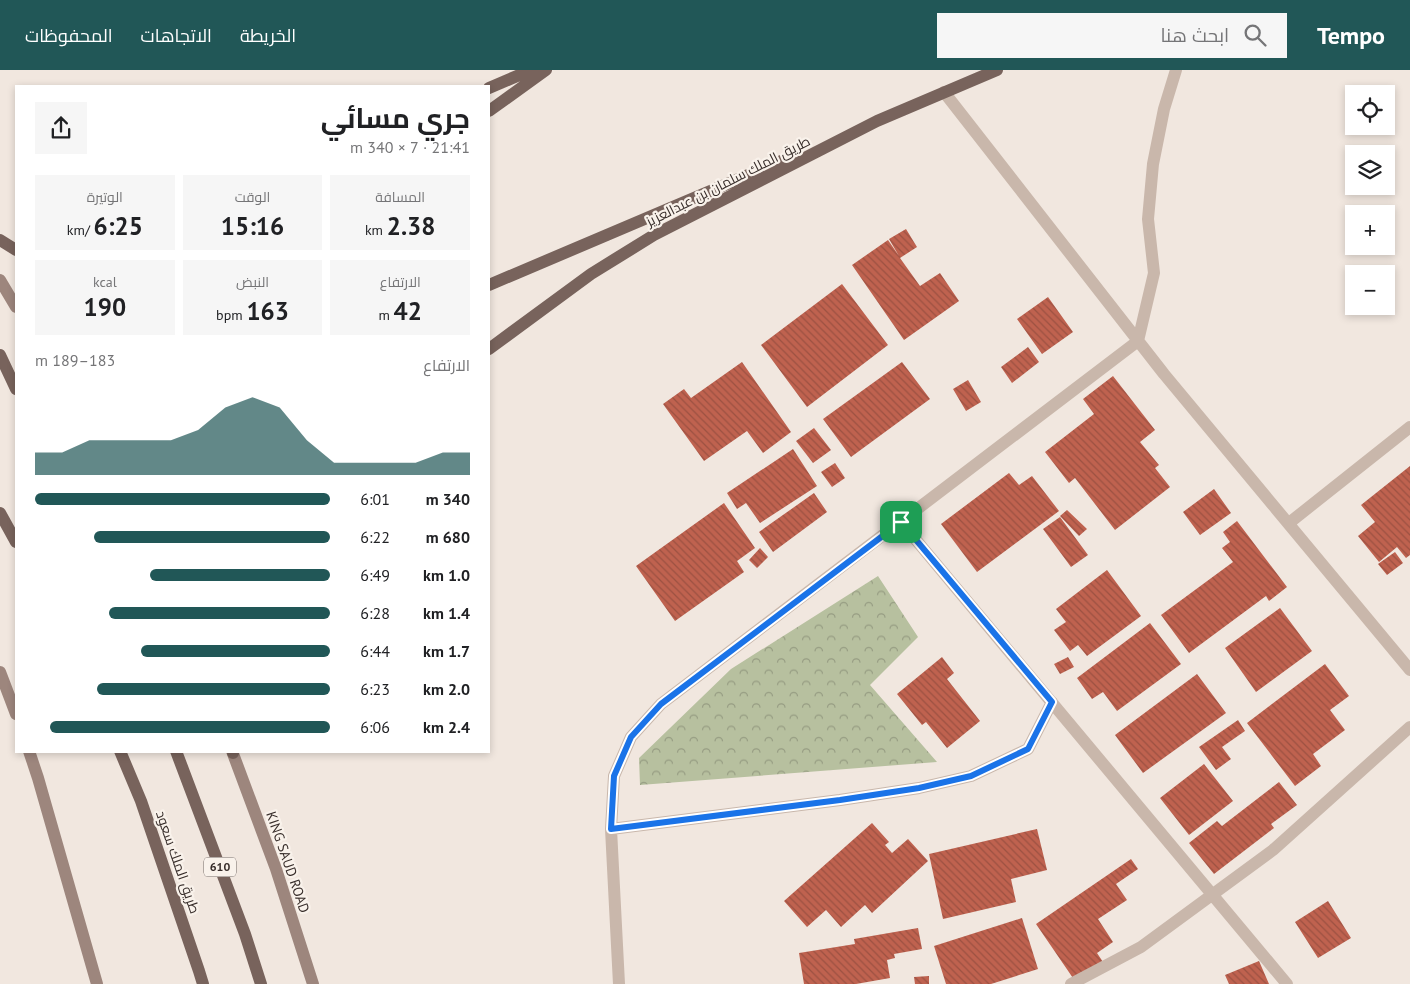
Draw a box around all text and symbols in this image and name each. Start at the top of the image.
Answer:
search box [937,13,1287,58]
text: Tempo [1317,20,1385,51]
icon: search [1241,21,1269,49]
text: ابحث هنا [1161,23,1229,47]
text: المحفوظات [25,24,113,47]
text: الاتجاهات [141,24,212,47]
text: الخريطة [240,24,296,47]
map controls [1345,85,1395,315]
button: locate [1345,85,1395,135]
text: جري مسائي [321,99,470,136]
button: share [35,102,87,154]
street label: طريق الملك سلمان بن عبدالعزيز [642,132,813,231]
text: 21:41 · 7 × 340 m [350,137,470,157]
button: layers [1345,145,1395,195]
text: الوتيرة [87,188,123,206]
text: الوقت [235,188,270,206]
text: المسافة [375,188,425,206]
button: + [1345,205,1395,255]
text: 6:25 [94,210,143,242]
text: 15:16 [221,210,284,242]
text: 2.38 [387,210,435,242]
text: /km [67,221,94,239]
text: km [365,221,387,239]
button: − [1345,265,1395,315]
text: kcal [93,273,117,291]
text: النبض [236,273,269,291]
text: الارتفاع [380,273,421,291]
text: 190 [84,291,126,323]
text: 163 [246,295,289,327]
text: 42 [394,295,422,327]
text: bpm [216,306,246,324]
text: m [378,306,394,324]
text: 183–189 m [35,350,115,370]
text: الارتفاع [423,355,470,375]
text: 6:01 [360,489,390,509]
text: 340 m [426,489,470,509]
pin [880,501,922,543]
icon: arrive [887,508,915,536]
text: 6:22 [360,527,390,547]
text: 680 m [426,527,470,547]
text: 6:49 [360,565,390,585]
text: 1.0 km [423,565,470,585]
text: 6:28 [360,603,390,623]
text: 1.4 km [423,603,470,623]
text: 6:44 [360,641,390,661]
text: 1.7 km [423,641,470,661]
text: 6:23 [360,679,390,699]
text: 2.0 km [423,679,470,699]
text: 6:06 [360,717,390,737]
text: 2.4 km [423,717,470,737]
street label: طريق الملك سعود [152,808,204,916]
street label: KING SAUD ROAD [262,809,314,915]
road number: 610 [204,858,236,876]

